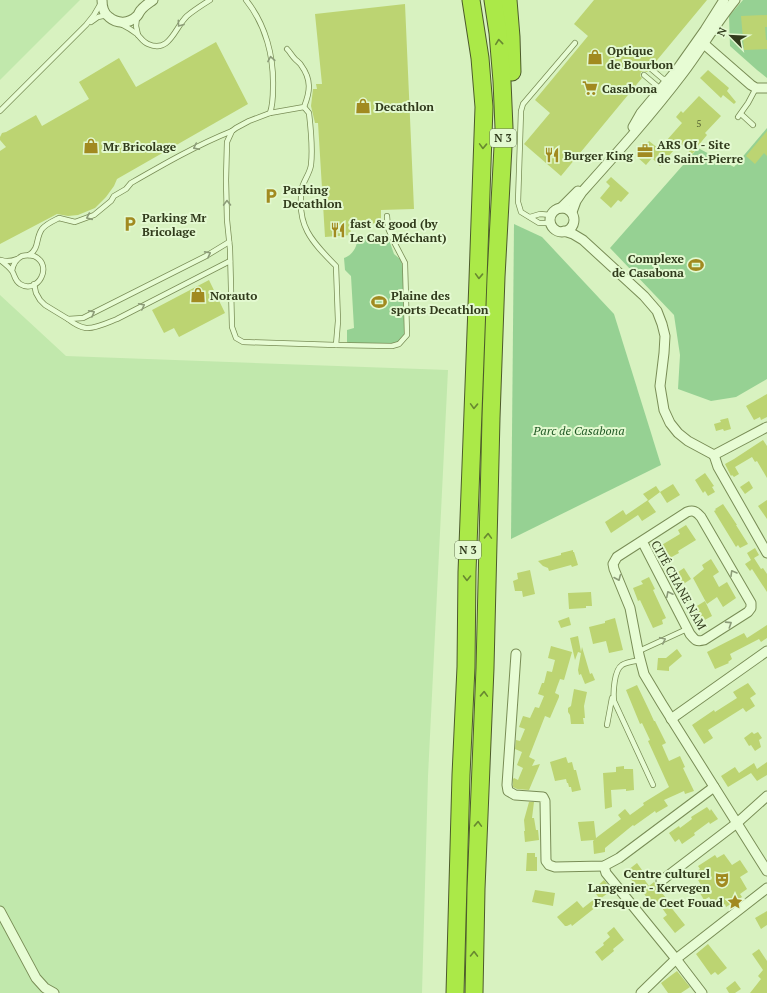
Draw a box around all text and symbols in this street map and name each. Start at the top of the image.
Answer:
north arrow [711,16,751,56]
one-way arrow [178,20,185,27]
text: N [714,25,730,39]
one-way arrow [494,39,503,45]
place label: Optique de Bourbon [607,43,674,72]
shop icon: Optique de Bourbon [586,48,604,66]
one-way arrow [267,55,276,62]
supermarket icon: Casabona [581,79,599,97]
place label: Casabona [602,81,658,96]
shop icon: Decathlon [354,97,372,115]
place label: Decathlon [375,99,434,114]
house number: 5 [696,117,702,130]
road number: N 3 [490,129,516,147]
shop icon: Mr Bricolage [82,137,100,155]
place label: ARS OI - Site de Saint-Pierre [657,137,744,166]
place label: Mr Bricolage [103,139,177,154]
one-way arrow [193,142,201,150]
office icon: ARS OI - Site de Saint-Pierre [636,142,654,160]
one-way arrow [478,143,487,149]
restaurant icon: Burger King [543,146,561,164]
place label: Burger King [564,148,633,163]
place label: Parking Decathlon [283,182,342,211]
parking icon: Parking Decathlon [262,187,280,205]
one-way arrow [222,200,231,206]
place label: Parking Mr Bricolage [142,210,207,239]
one-way arrow [85,212,93,220]
parking icon: Parking Mr Bricolage [121,215,139,233]
place label: fast & good (by Le Cap Méchant) [350,216,447,245]
restaurant icon: fast & good (by Le Cap Méchant) [329,221,347,239]
one-way arrow [204,251,212,259]
place label: Complexe de Casabona [612,251,685,280]
sports icon: Complexe de Casabona [687,256,705,274]
one-way arrow [474,273,483,279]
shop icon: Norauto [189,286,207,304]
place label: Norauto [210,288,257,303]
place label: Plaine des sports Decathlon [391,288,489,317]
sports icon: Plaine des sports Decathlon [370,293,388,311]
one-way arrow [138,303,145,310]
one-way arrow [88,310,96,318]
one-way arrow [469,403,478,409]
park label: Parc de Casabona [532,423,625,438]
one-way arrow [484,533,492,539]
street label: CITÉ CHANE NAM [648,538,710,633]
road number: N 3 [455,541,481,559]
one-way arrow [731,570,738,577]
one-way arrow [463,575,471,581]
one-way arrow [613,575,621,582]
one-way arrow [666,591,674,598]
one-way arrow [725,622,732,629]
one-way arrow [659,637,666,645]
one-way arrow [479,691,488,697]
one-way arrow [474,821,483,827]
place label: Centre culturel Langenier - Kervegen [588,866,710,895]
theatre icon: Centre culturel Langenier - Kervegen [713,871,731,889]
place icon: Fresque de Ceet Fouad [726,893,744,911]
place label: Fresque de Ceet Fouad [594,895,724,910]
one-way arrow [470,951,479,957]

